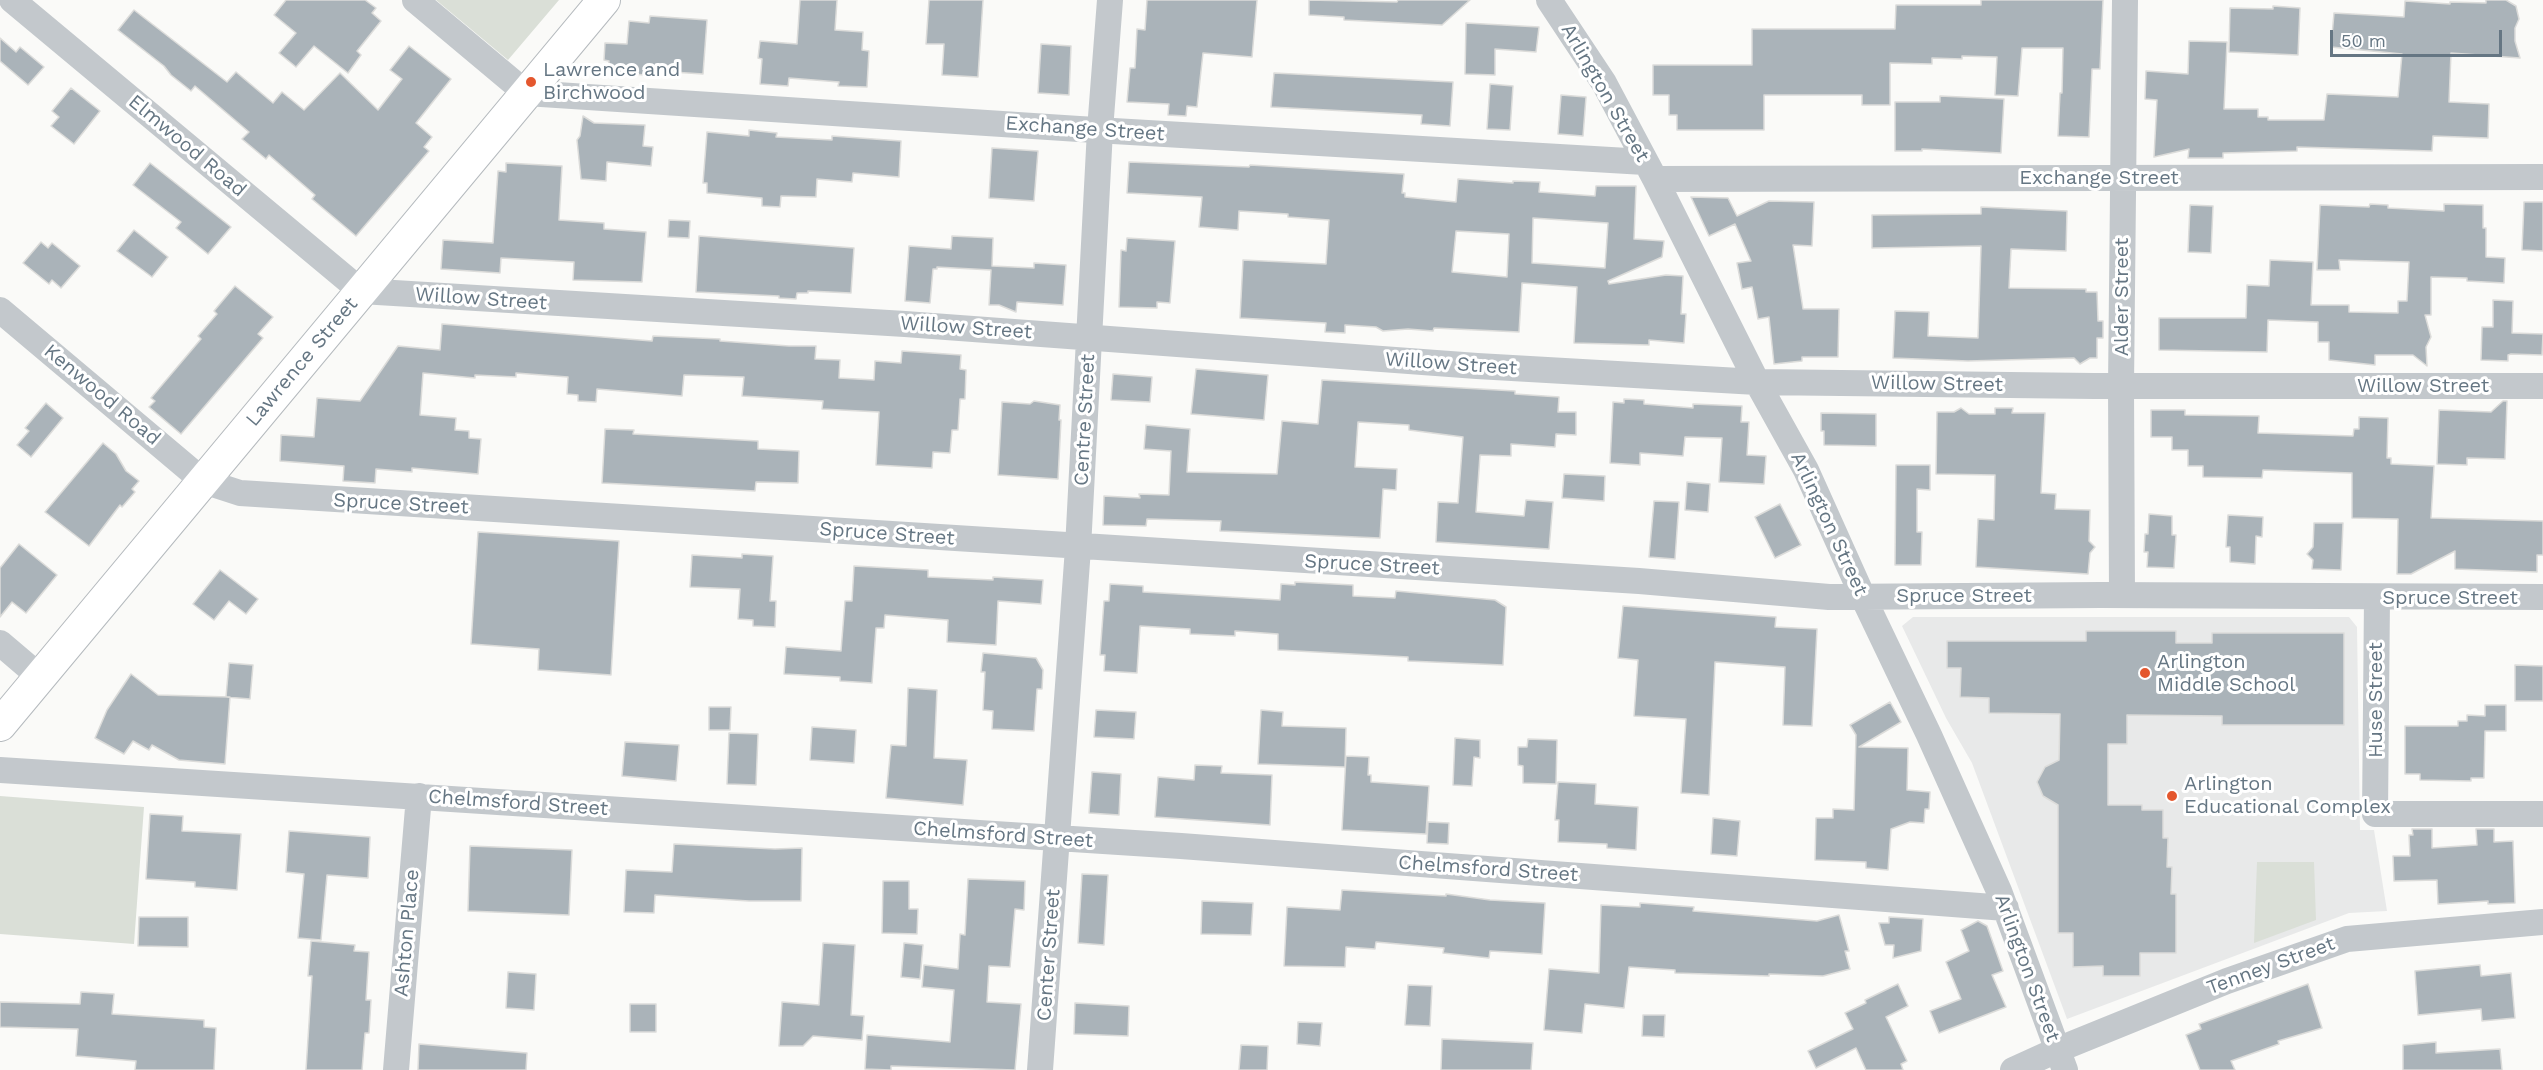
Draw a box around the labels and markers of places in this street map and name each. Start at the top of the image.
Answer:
place label: Lawrence and Birchwood [543,58,680,105]
marker: Lawrence and Birchwood [524,75,538,89]
place label: Arlington Middle School [2157,650,2295,697]
marker: Arlington Middle School [2138,666,2152,680]
place label: Arlington Educational Complex [2184,772,2391,819]
marker: Arlington Educational Complex [2165,789,2179,803]

